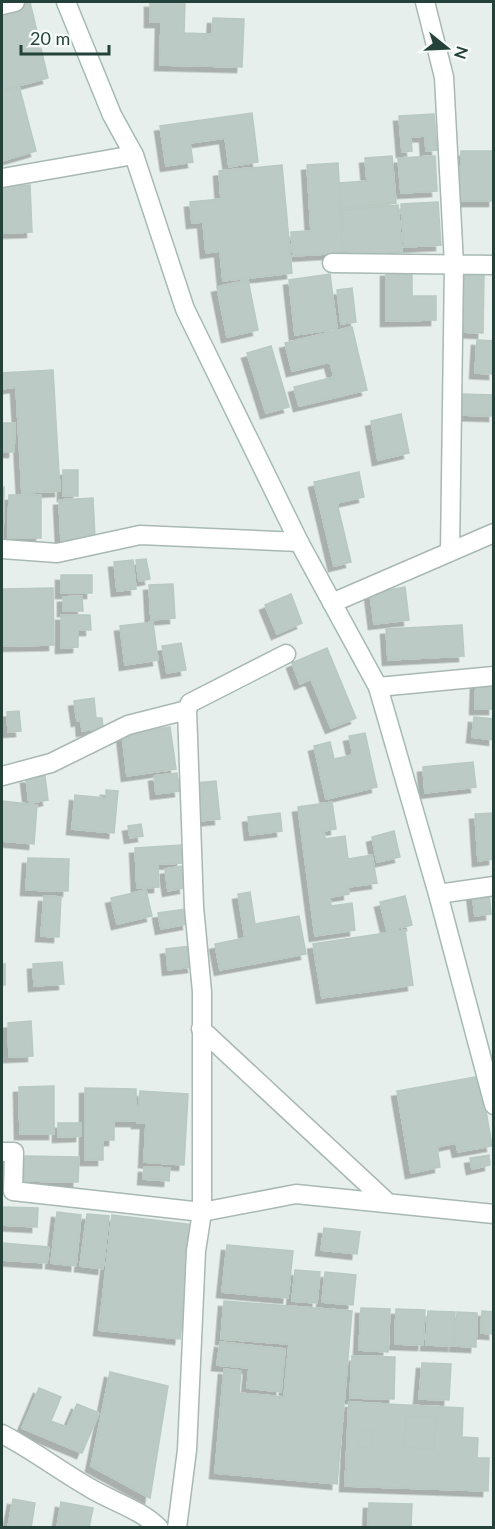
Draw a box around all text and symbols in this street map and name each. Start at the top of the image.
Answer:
scale bar [21,18,110,56]
north arrow [417,18,477,78]
text: 20 m [30,27,70,49]
text: N [451,44,473,62]

